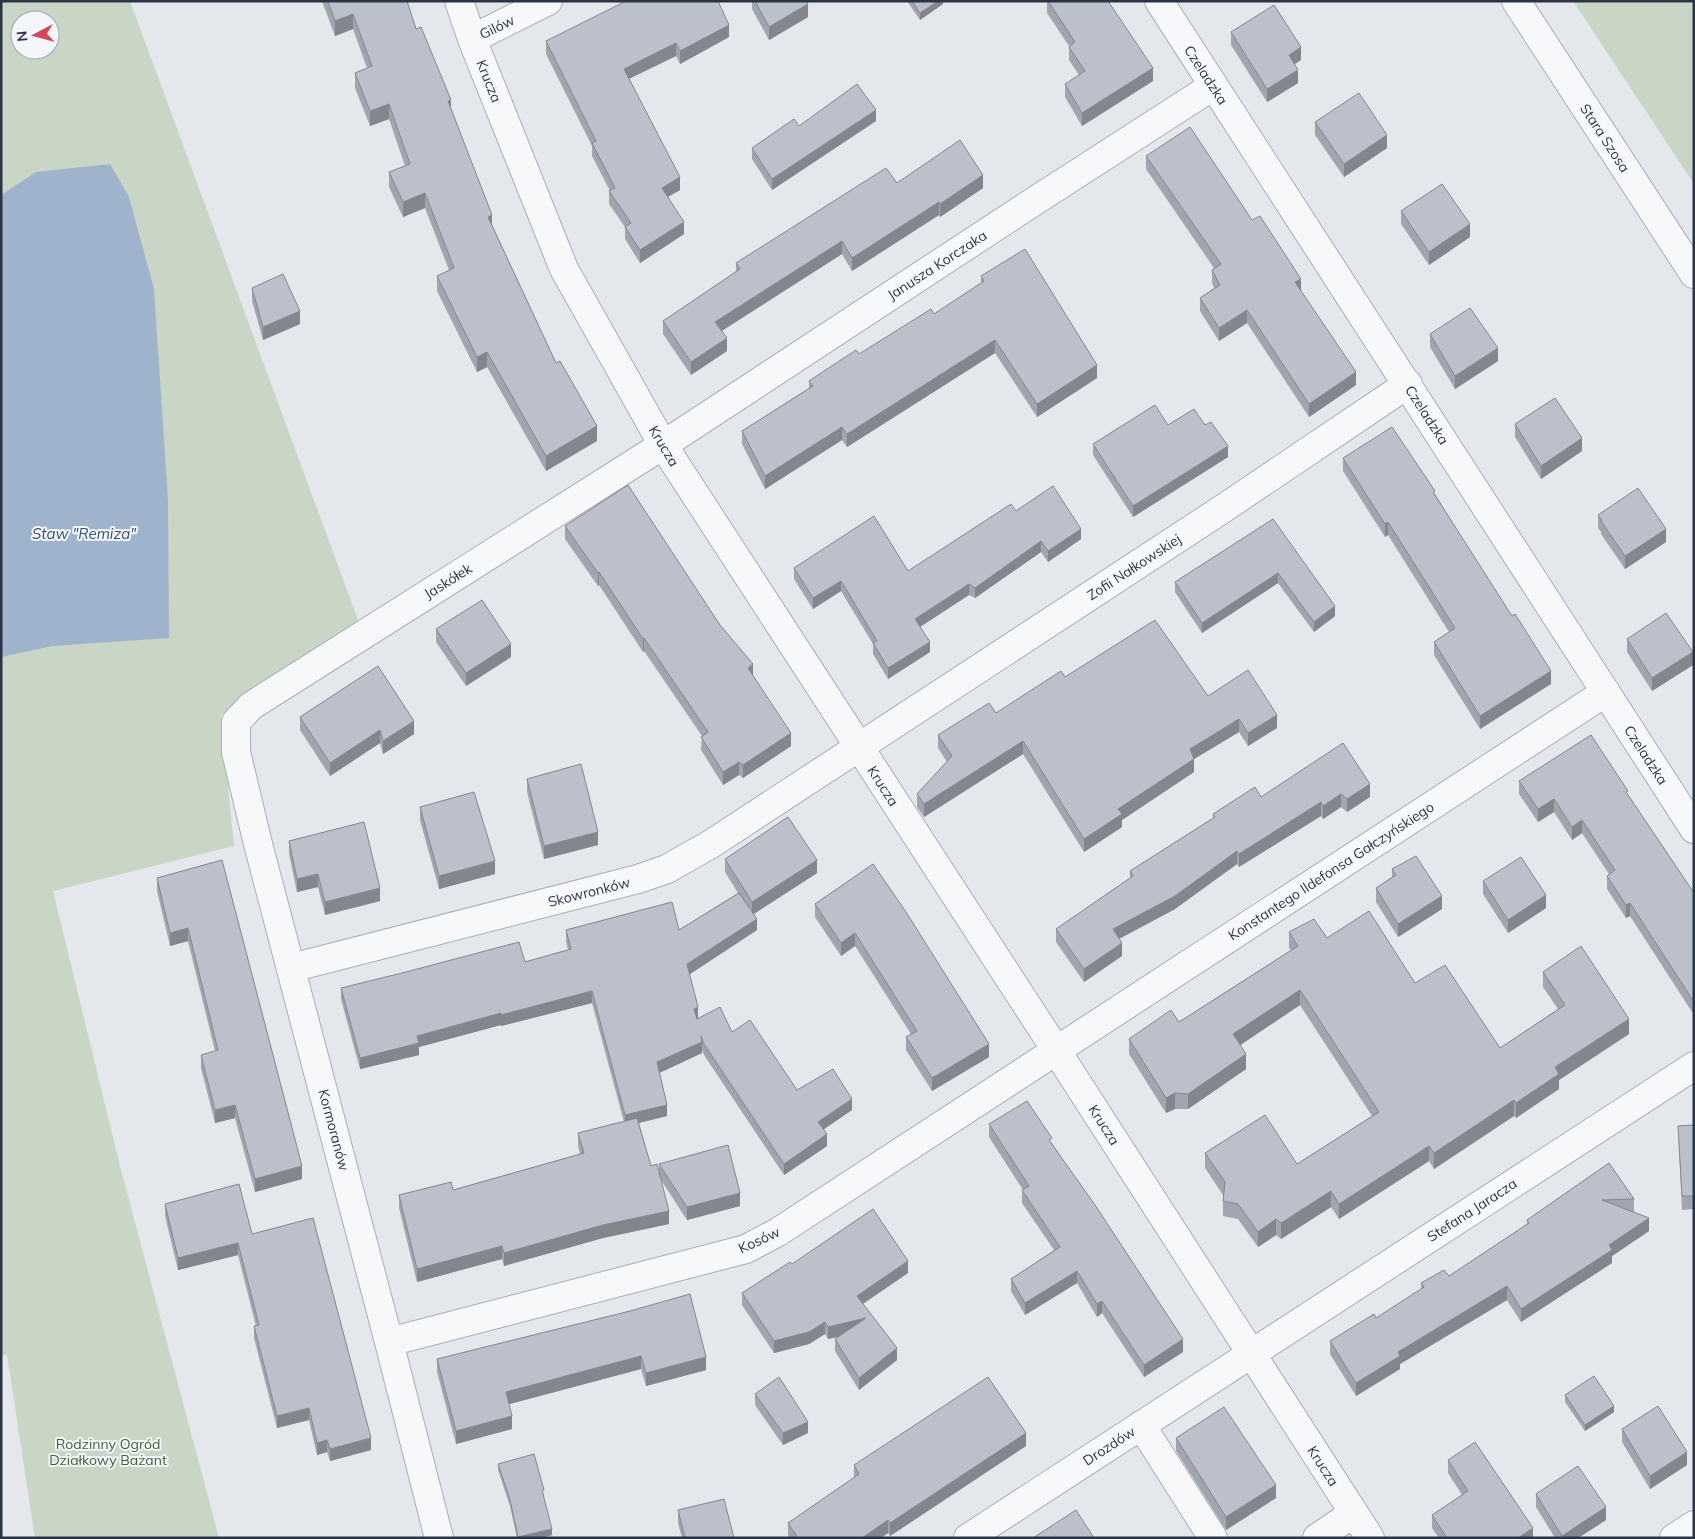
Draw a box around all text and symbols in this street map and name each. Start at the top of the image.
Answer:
north arrow [10,10,60,60]
street label: Gilów [476,11,518,43]
text: N [13,30,32,43]
street label: Czeladzka [1180,42,1232,108]
street label: Krucza [472,57,506,105]
street label: Stara Szosa [1576,100,1634,176]
street label: Janusza Korczaka [884,226,990,304]
street label: Czeladzka [1401,382,1453,448]
street label: Krucza [645,422,683,470]
water label: Staw "Remiza" [32,524,137,543]
street label: Zofii Nałkowskiej [1084,530,1184,604]
street label: Jaskółek [421,559,476,603]
street label: Czeladzka [1620,722,1672,788]
street label: Krucza [863,762,903,810]
street label: Konstantego Ildefonsa Gałczyńskiego [1225,798,1437,944]
street label: Skowronków [546,873,632,911]
street label: Kormoranów [314,1087,354,1173]
street label: Krucza [1084,1101,1124,1149]
street label: Stefana Jaracza [1424,1174,1520,1246]
street label: Kosów [735,1223,783,1257]
street label: Drozdów [1079,1422,1139,1470]
park label: Rodzinny Ogród Działkowy Bażant [49,1435,167,1469]
street label: Krucza [1303,1442,1343,1490]

